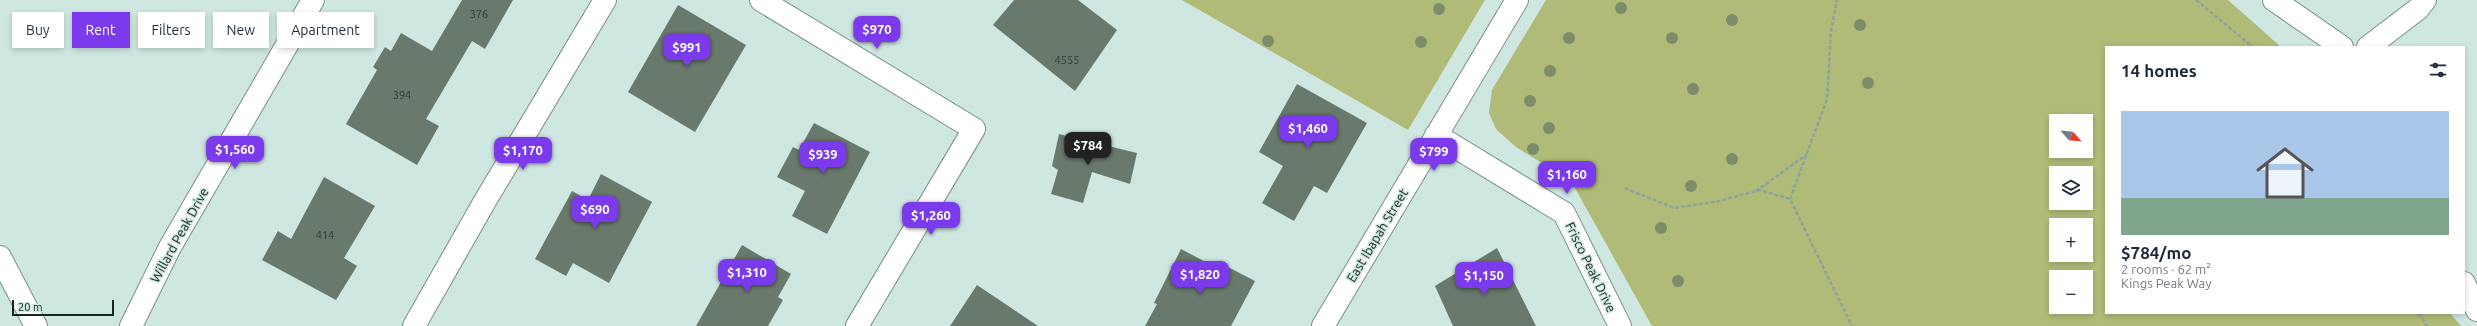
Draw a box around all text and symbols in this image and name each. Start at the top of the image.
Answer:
house number: 376 [470,8,488,20]
chip: Buy [12,12,64,48]
chip: Rent [72,12,130,48]
chip: Filters [138,12,205,48]
chip: New [213,12,269,48]
chip: Apartment [277,12,374,48]
pin: $970 [853,16,901,50]
text: $970 [862,22,892,36]
pin: $991 [663,34,711,68]
text: $991 [672,40,702,54]
house number: 4555 [1055,54,1079,66]
icon: filters [2427,59,2449,81]
text: 14 homes [2121,61,2197,80]
house number: 394 [393,89,411,101]
north arrow [2049,114,2093,158]
map controls [2049,114,2093,314]
pin: $1,460 [1275,115,1341,149]
text: $1,460 [1288,121,1328,135]
pin: $784 [1064,132,1112,166]
pin: $1,560 [202,136,268,170]
pin: $1,170 [490,137,556,171]
icon: home [2249,137,2321,209]
text: $784 [1073,138,1103,152]
pin: $799 [1410,138,1458,172]
pin: $939 [799,141,847,175]
text: $1,560 [215,142,255,156]
text: $1,170 [503,143,543,157]
text: $799 [1419,144,1449,158]
text: $939 [808,147,838,161]
pin: $1,160 [1534,161,1600,195]
button: layers [2049,166,2093,210]
text: $1,160 [1547,167,1587,181]
street label: Willard Peak Drive [147,185,211,285]
street label: East Ibapah Street [1344,186,1410,284]
pin: $690 [571,196,619,230]
text: $690 [580,202,610,216]
pin: $1,260 [898,202,964,236]
text: $1,260 [911,208,951,222]
button: + [2049,218,2093,262]
street label: Frisco Peak Drive [1563,220,1619,314]
house number: 414 [316,229,334,241]
text: $784/mo [2121,243,2191,262]
pin: $1,310 [714,259,780,293]
pin: $1,820 [1167,261,1233,295]
pin: $1,150 [1451,262,1517,296]
text: 2 rooms · 62 m² [2121,262,2211,276]
text: $1,310 [727,265,767,279]
text: $1,820 [1180,267,1220,281]
text: $1,150 [1464,268,1504,282]
button: − [2049,270,2093,314]
text: Kings Peak Way [2121,276,2211,290]
scale bar [12,298,114,317]
text: 20 m [18,301,42,313]

